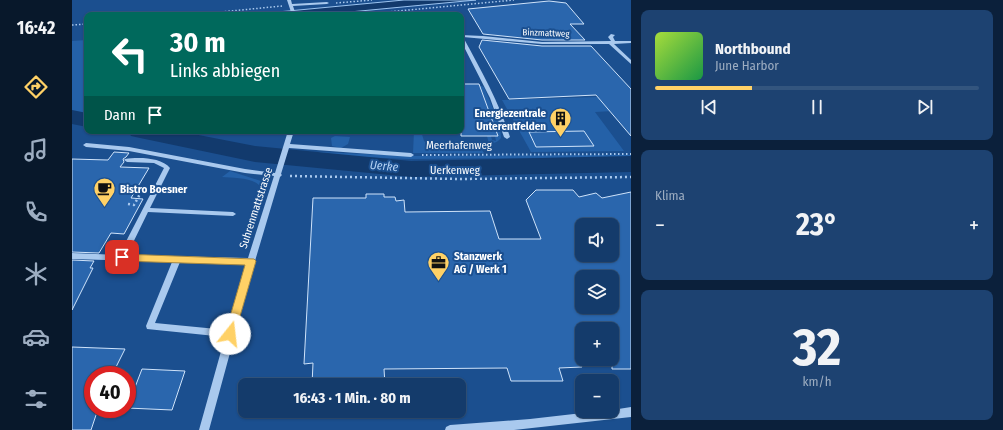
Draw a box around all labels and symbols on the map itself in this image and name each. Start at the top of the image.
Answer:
street label: Binzmattweg [522,27,571,39]
building icon: Energiezentrale Unterentfelden [548,106,574,139]
place label: Energiezentrale Unterentfelden [475,107,546,133]
street label: Meerhafenweg [426,139,493,152]
water label: Uerke [369,158,399,174]
street label: Uerkenweg [430,164,481,177]
street label: Suhrenmattstrasse [237,166,275,250]
cafe icon: Bistro Boesner [92,176,118,209]
place label: Bistro Boesner [120,183,188,196]
pin [105,240,139,274]
office icon: Stanzwerk AG / Werk 1 [426,249,452,282]
place label: Stanzwerk AG / Werk 1 [453,250,507,276]
position arrow [209,313,251,355]
speed limit sign: 40 [84,366,136,418]

